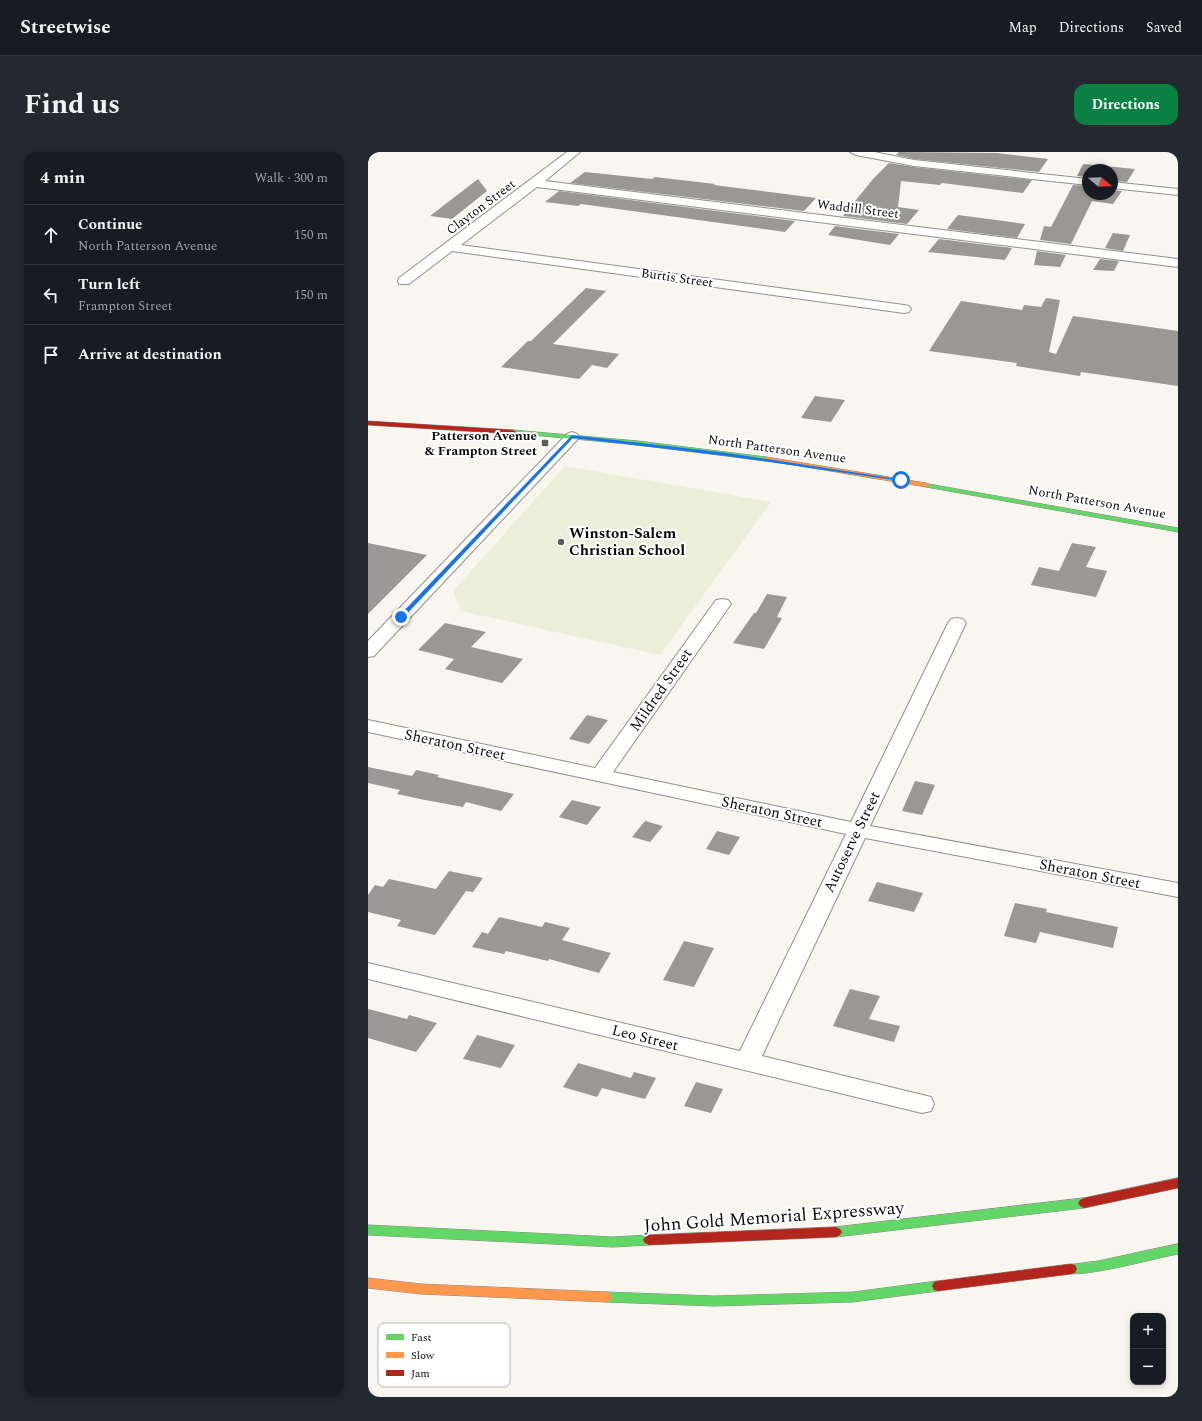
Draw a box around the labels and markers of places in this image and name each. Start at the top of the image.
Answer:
place label: Patterson Avenue & Frampton Street [425,426,537,461]
marker: Patterson Avenue & Frampton Street [540,438,550,448]
place label: Winston-Salem Christian School [569,522,685,562]
marker: Winston-Salem Christian School [556,537,566,547]

